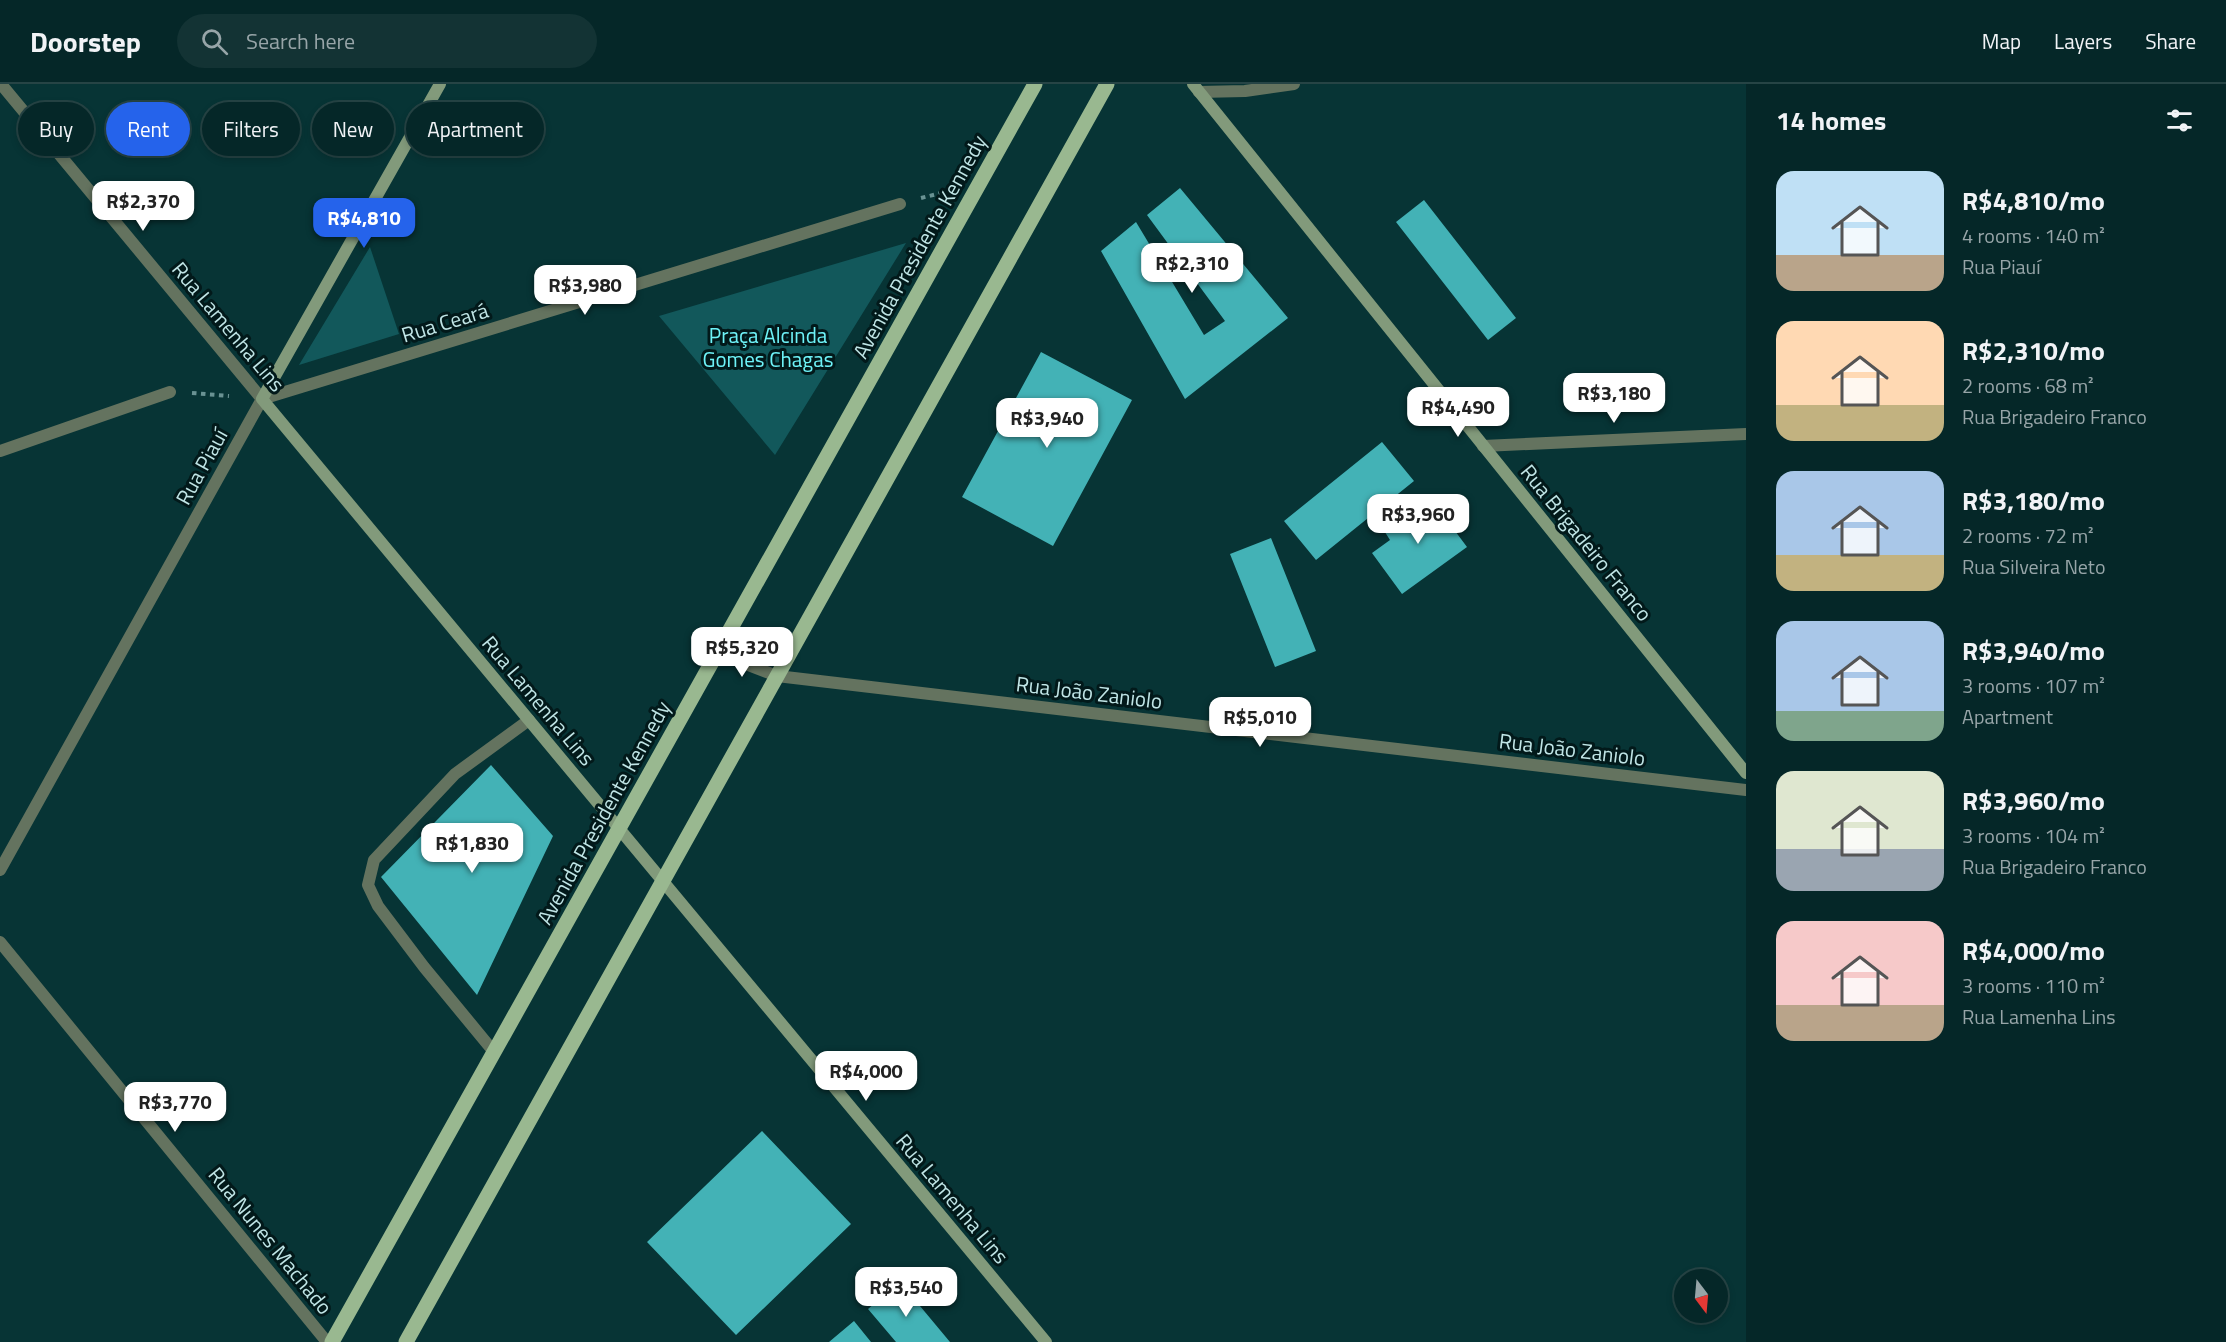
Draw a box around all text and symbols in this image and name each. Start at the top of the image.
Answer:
search box [177,14,597,68]
text: Doorstep [30,20,141,63]
text: Search here [246,24,355,58]
icon: search [198,25,231,58]
text: Map [1982,25,2021,57]
text: Layers [2054,25,2112,57]
text: Share [2145,25,2196,57]
text: 14 homes [1776,101,1886,140]
chip: Buy [18,102,94,156]
chip: Rent [106,102,190,156]
chip: Filters [202,102,300,156]
chip: New [312,102,394,156]
chip: Apartment [406,102,544,156]
icon: filters [2163,104,2196,137]
street label: Avenida Presidente Kennedy [844,129,994,364]
pin: R$2,370 [88,181,198,232]
text: R$4,810/mo [1962,181,2105,220]
text: R$2,370 [106,185,180,216]
icon: home [1824,195,1896,267]
pin: R$4,810 [309,198,419,249]
text: R$4,810 [327,202,401,233]
text: 4 rooms · 140 m² [1962,220,2105,251]
pin: R$2,310 [1137,243,1247,294]
text: R$2,310 [1155,247,1229,278]
text: Rua Piauí [1962,251,2041,282]
street label: Rua Lamenha Lins [165,254,293,398]
pin: R$3,980 [530,265,640,316]
text: R$3,980 [548,269,622,300]
street label: Rua Ceará [397,294,493,350]
park label: Praça Alcinda Gomes Chagas [703,319,833,375]
text: R$2,310/mo [1962,331,2105,370]
icon: home [1824,345,1896,417]
text: 2 rooms · 68 m² [1962,370,2094,401]
pin: R$3,180 [1559,373,1669,424]
text: R$3,180 [1577,377,1651,408]
pin: R$4,490 [1403,387,1513,438]
text: R$4,490 [1421,391,1495,422]
pin: R$3,940 [992,398,1102,449]
text: Rua Brigadeiro Franco [1962,401,2147,432]
text: R$3,940 [1010,402,1084,433]
street label: Rua Piauí [167,421,236,510]
street label: Rua Brigadeiro Franco [1513,457,1660,628]
text: R$3,180/mo [1962,481,2105,520]
pin: R$3,960 [1363,494,1473,545]
icon: home [1824,495,1896,567]
text: R$3,960 [1381,498,1455,529]
text: 2 rooms · 72 m² [1962,520,2094,551]
text: Rua Silveira Neto [1962,551,2105,582]
pin: R$5,320 [687,627,797,678]
street label: Rua Lamenha Lins [475,628,603,772]
text: R$5,320 [705,631,779,662]
text: R$3,940/mo [1962,631,2105,670]
icon: home [1824,645,1896,717]
street label: Rua João Zaniolo [1014,667,1164,717]
text: 3 rooms · 107 m² [1962,670,2105,701]
street label: Avenida Presidente Kennedy [528,695,678,930]
pin: R$5,010 [1205,697,1315,748]
text: R$5,010 [1223,701,1297,732]
text: Apartment [1962,701,2053,732]
street label: Rua João Zaniolo [1497,724,1647,774]
text: R$3,960/mo [1962,781,2105,820]
icon: home [1824,795,1896,867]
text: 3 rooms · 104 m² [1962,820,2105,851]
pin: R$1,830 [417,823,527,874]
text: R$1,830 [435,827,509,858]
text: Rua Brigadeiro Franco [1962,851,2147,882]
text: R$4,000/mo [1962,931,2105,970]
icon: home [1824,945,1896,1017]
text: 3 rooms · 110 m² [1962,970,2105,1001]
text: Rua Lamenha Lins [1962,1001,2116,1032]
pin: R$4,000 [811,1051,921,1102]
text: R$4,000 [829,1055,903,1086]
pin: R$3,770 [120,1082,230,1133]
text: R$3,770 [138,1086,212,1117]
street label: Rua Lamenha Lins [889,1126,1017,1270]
street label: Rua Nunes Machado [201,1160,341,1321]
pin: R$3,540 [851,1267,961,1318]
north arrow [1674,1269,1728,1323]
map controls [1674,1269,1728,1323]
text: R$3,540 [869,1271,943,1302]

